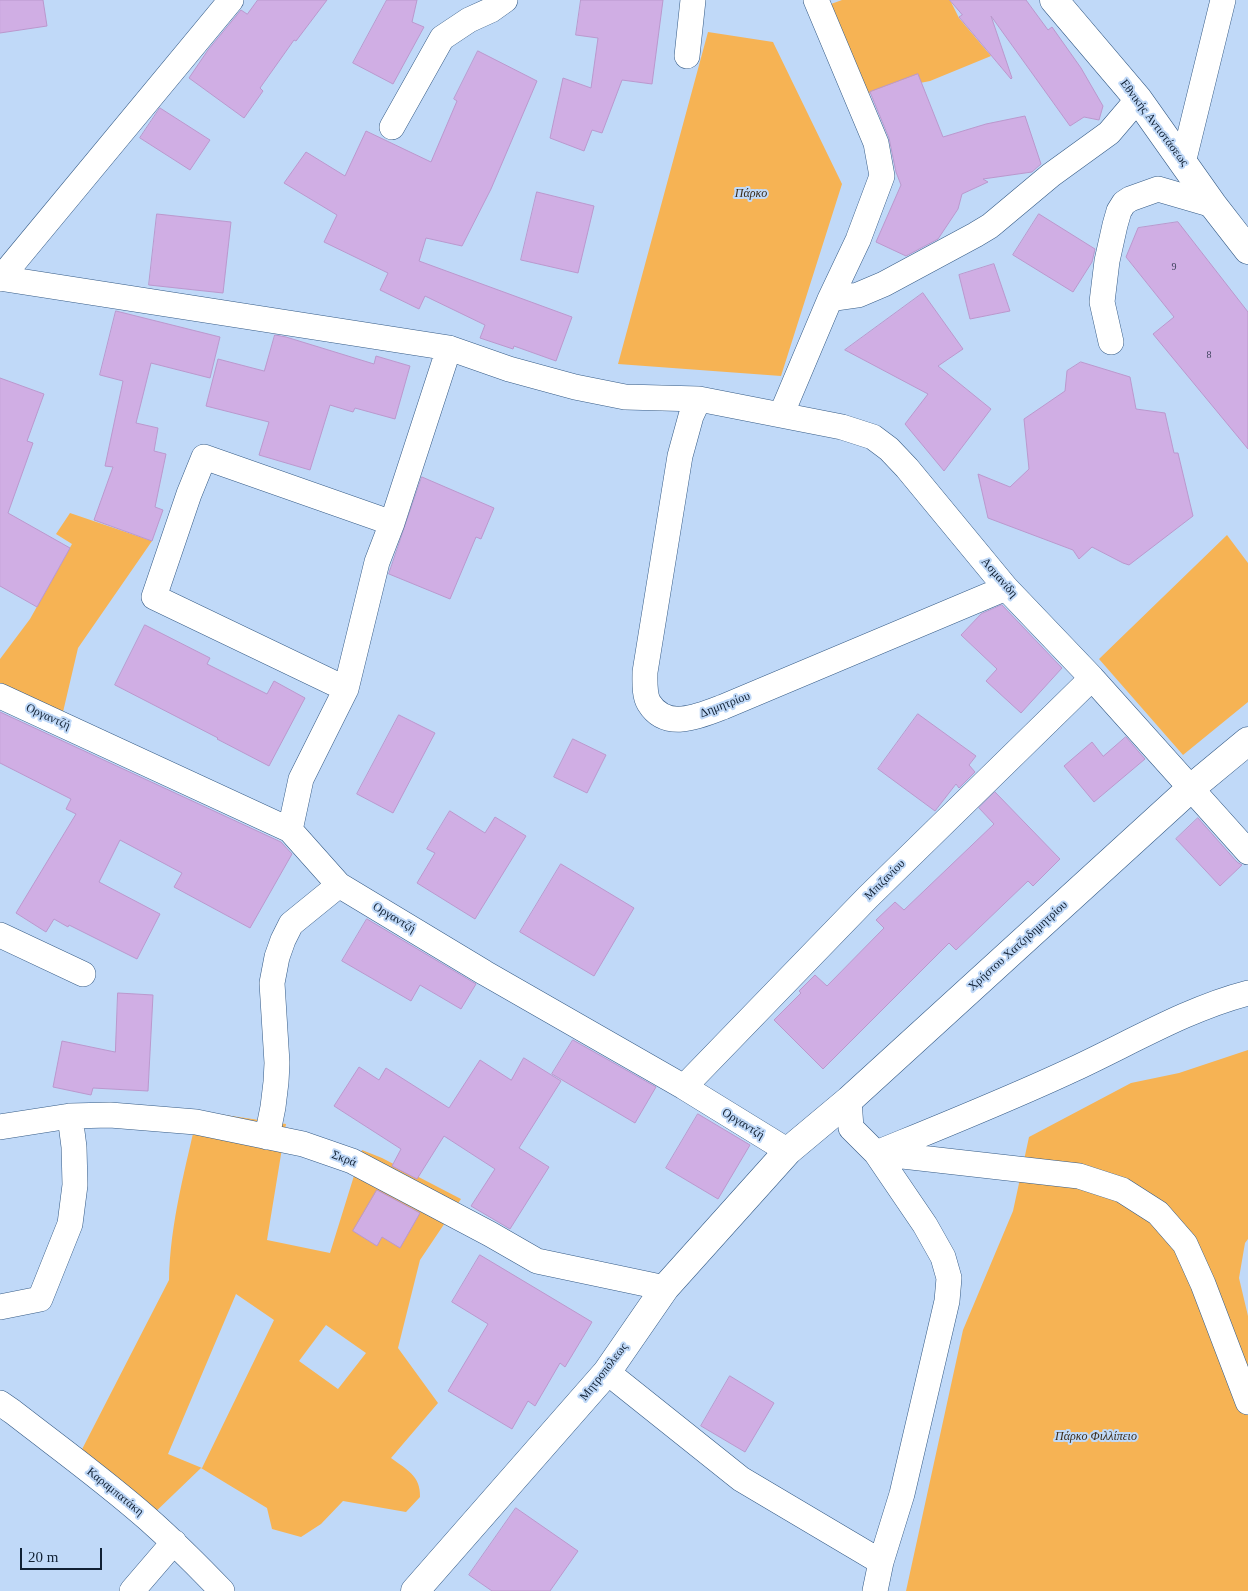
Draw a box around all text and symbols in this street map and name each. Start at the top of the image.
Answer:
street label: Εθνικής Αντιστάσεως [1117,77,1191,169]
park label: Πάρκο [735,187,767,201]
house number: 9 [1172,261,1176,273]
house number: 8 [1206,349,1212,361]
street label: Ασμανίδη [978,555,1020,601]
street label: Δημητρίου [698,689,752,721]
street label: Οργαντζή [23,701,73,733]
street label: Μπιζανίου [862,857,908,903]
street label: Χρήστου Χατζηδημητρίου [965,898,1071,994]
street label: Οργαντζή [370,900,418,936]
street label: Οργαντζή [719,1105,767,1143]
street label: Σκρά [330,1148,358,1170]
street label: Μητροπόλεως [577,1340,631,1404]
park label: Πάρκο Φιλλίπειο [1055,1430,1137,1444]
street label: Καραμπατάκη [84,1465,146,1519]
scale bar [22,1538,105,1570]
text: 20 m [28,1549,58,1565]

